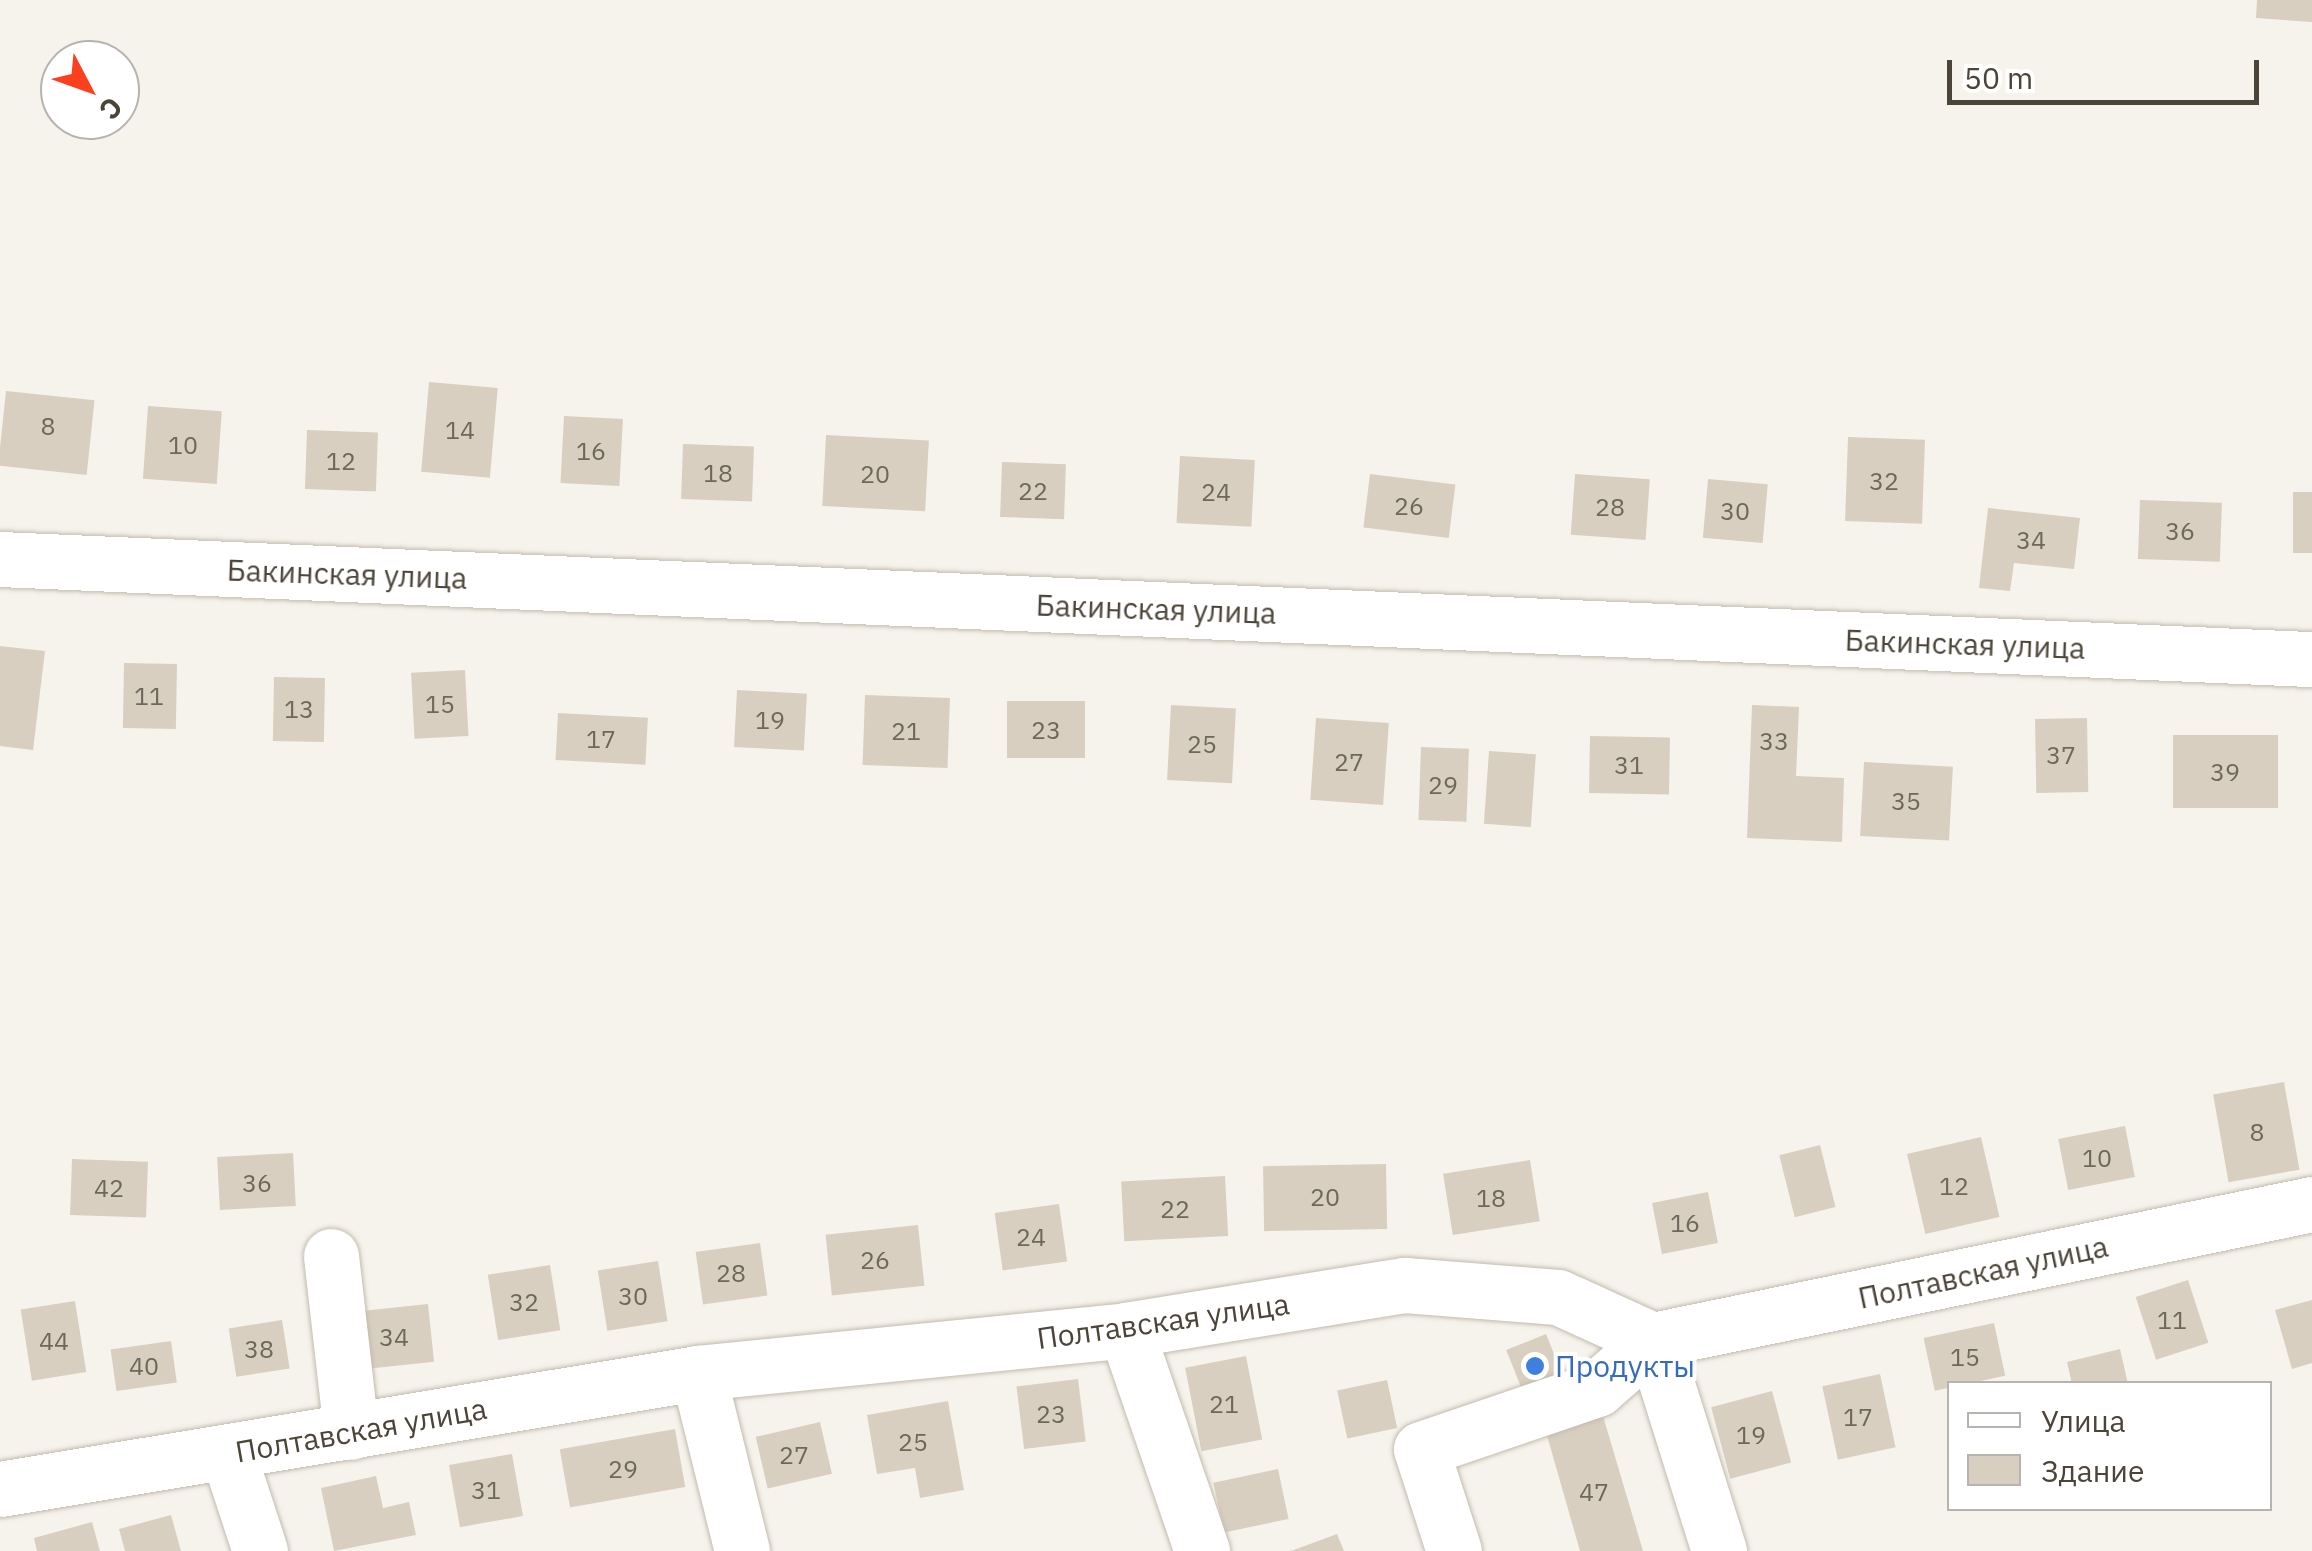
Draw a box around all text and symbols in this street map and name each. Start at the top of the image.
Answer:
north arrow [40,40,140,140]
scale bar [1952,40,2264,102]
text: 50 m [1964,58,2033,97]
text: С [92,90,131,128]
house number: 8 [41,411,55,441]
house number: 14 [445,415,475,445]
house number: 10 [168,430,198,460]
house number: 16 [576,436,606,466]
house number: 12 [326,446,356,476]
house number: 18 [703,458,733,488]
house number: 20 [860,459,890,489]
house number: 32 [1869,466,1899,496]
house number: 22 [1018,476,1048,506]
house number: 24 [1201,477,1231,507]
house number: 26 [1394,491,1424,521]
house number: 28 [1595,492,1625,522]
house number: 30 [1720,496,1750,526]
house number: 36 [2165,516,2195,546]
house number: 34 [2016,525,2046,555]
street label: Бакинская улица [226,552,468,596]
street label: Бакинская улица [1035,587,1277,631]
street label: Бакинская улица [1844,622,2086,666]
house number: 11 [134,681,164,711]
house number: 15 [425,689,455,719]
house number: 13 [284,694,314,724]
house number: 19 [755,705,785,735]
house number: 23 [1031,715,1061,745]
house number: 21 [891,716,921,746]
house number: 17 [586,724,616,754]
house number: 33 [1759,726,1789,756]
house number: 25 [1187,729,1217,759]
house number: 37 [2046,740,2076,770]
house number: 27 [1334,747,1364,777]
house number: 31 [1614,750,1644,780]
house number: 39 [2210,757,2240,787]
house number: 29 [1428,770,1458,800]
house number: 35 [1891,786,1921,816]
house number: 8 [2250,1117,2264,1147]
house number: 10 [2082,1143,2112,1173]
house number: 36 [242,1168,272,1198]
house number: 12 [1939,1171,1969,1201]
house number: 42 [94,1173,124,1203]
house number: 20 [1310,1182,1340,1212]
house number: 18 [1476,1183,1506,1213]
house number: 22 [1160,1194,1190,1224]
house number: 16 [1670,1208,1700,1238]
house number: 24 [1016,1222,1046,1252]
street label: Полтавская улица [1855,1228,2111,1316]
house number: 26 [860,1245,890,1275]
house number: 28 [716,1258,746,1288]
house number: 30 [618,1281,648,1311]
street label: Полтавская улица [1034,1285,1292,1357]
house number: 32 [509,1287,539,1317]
house number: 11 [2157,1305,2187,1335]
house number: 34 [379,1322,409,1352]
house number: 44 [39,1326,69,1356]
house number: 38 [244,1334,274,1364]
house number: 15 [1950,1342,1980,1372]
place label: Продукты [1555,1348,1695,1384]
house number: 40 [129,1351,159,1381]
marker: Продукты [1524,1355,1546,1377]
legend [1947,1381,2272,1511]
house number: 21 [1209,1389,1239,1419]
street label: Полтавская улица [233,1390,489,1470]
house number: 23 [1036,1399,1066,1429]
text: Улица [2041,1401,2126,1440]
house number: 17 [1843,1402,1873,1432]
house number: 19 [1736,1420,1766,1450]
house number: 25 [898,1427,928,1457]
house number: 27 [779,1440,809,1470]
text: Здание [2041,1451,2144,1490]
house number: 29 [608,1454,638,1484]
house number: 31 [471,1475,501,1505]
house number: 47 [1579,1477,1609,1507]

